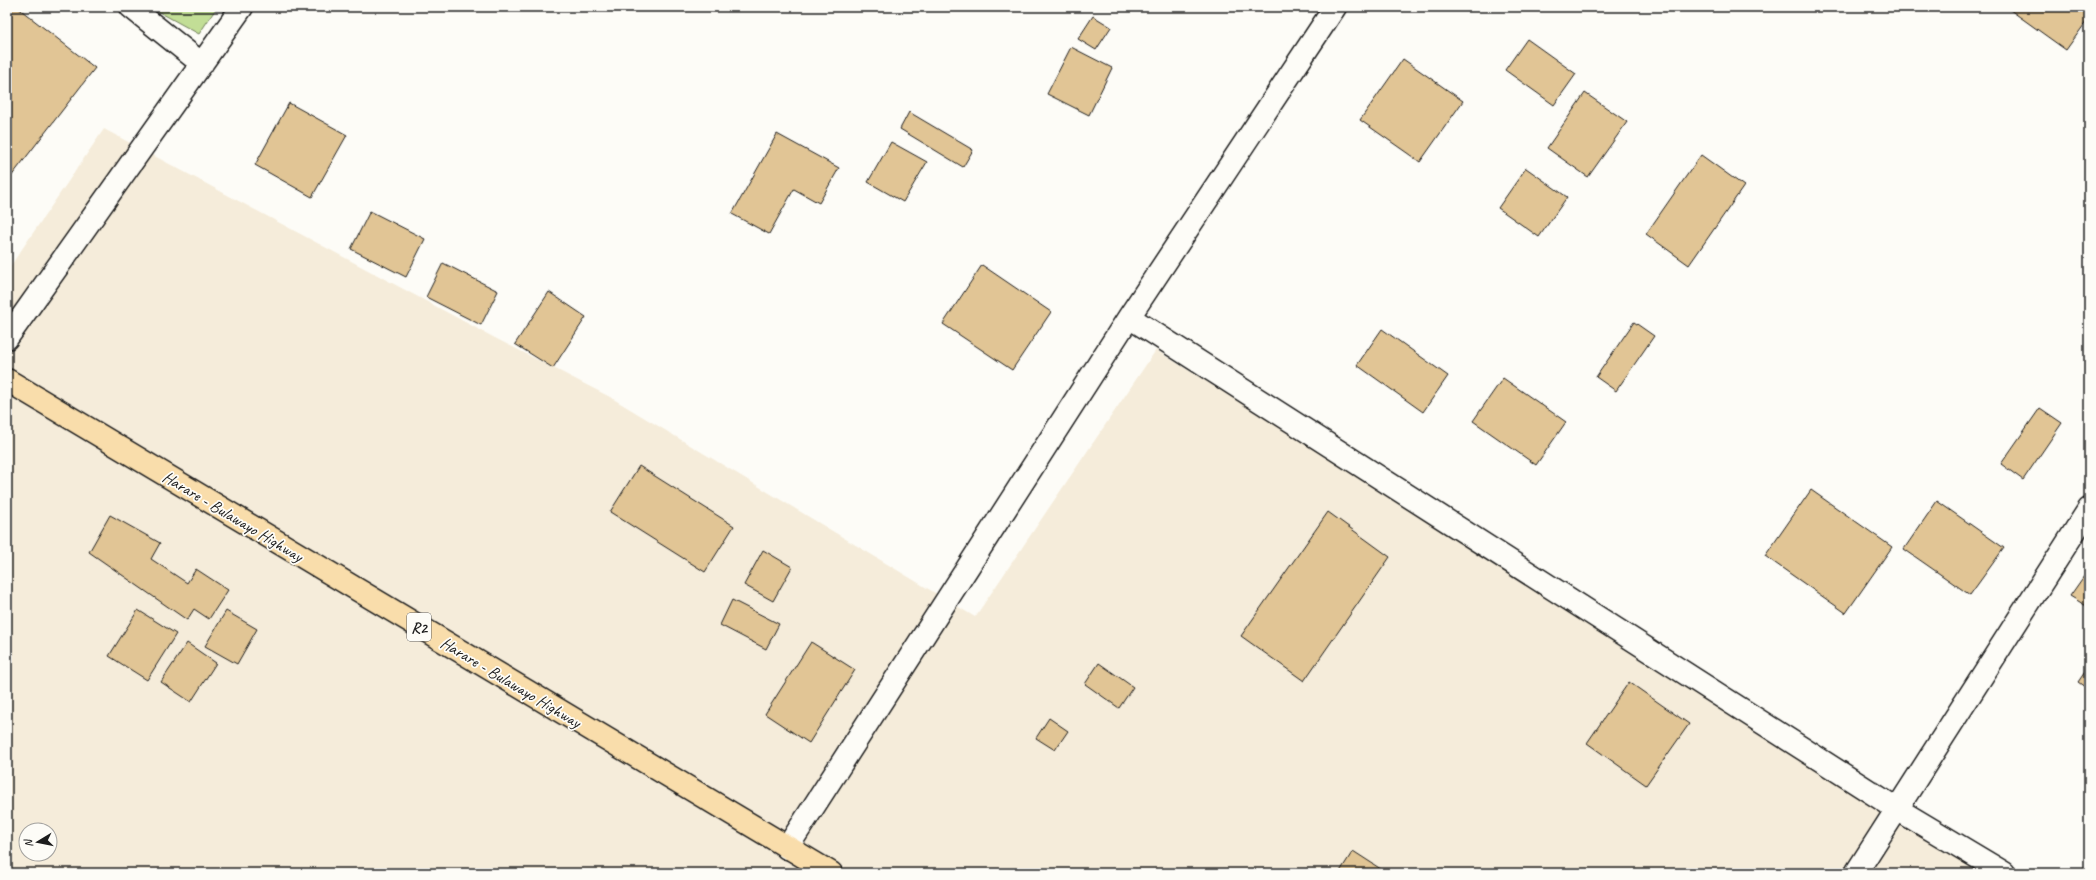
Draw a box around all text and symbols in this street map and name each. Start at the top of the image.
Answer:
street label: Harare - Bulawayo Highway [159,466,308,567]
road number: R2 [407,613,431,641]
street label: Harare - Bulawayo Highway [437,632,586,733]
north arrow [18,822,58,862]
text: N [20,837,36,848]

